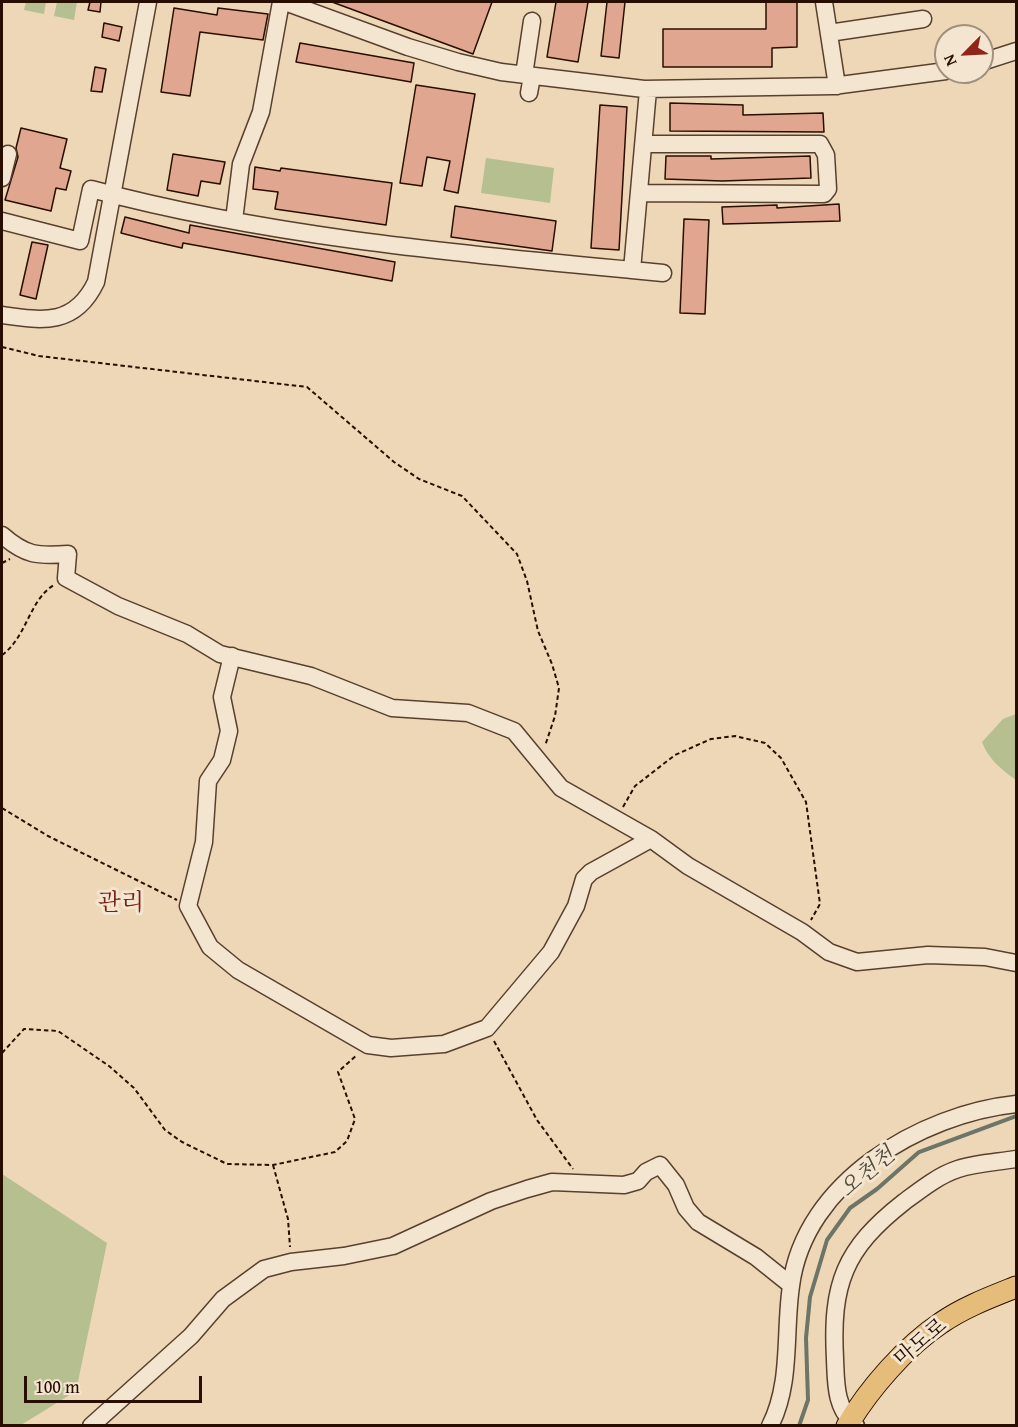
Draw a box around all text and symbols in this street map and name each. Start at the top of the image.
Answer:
north arrow [934,24,994,84]
text: N [936,51,963,70]
district label: 관리 [98,890,144,918]
water label: 오천천 [835,1142,901,1204]
street label: 마도로 [890,1314,952,1372]
scale bar [27,1364,206,1402]
text: 100 m [35,1373,80,1400]

